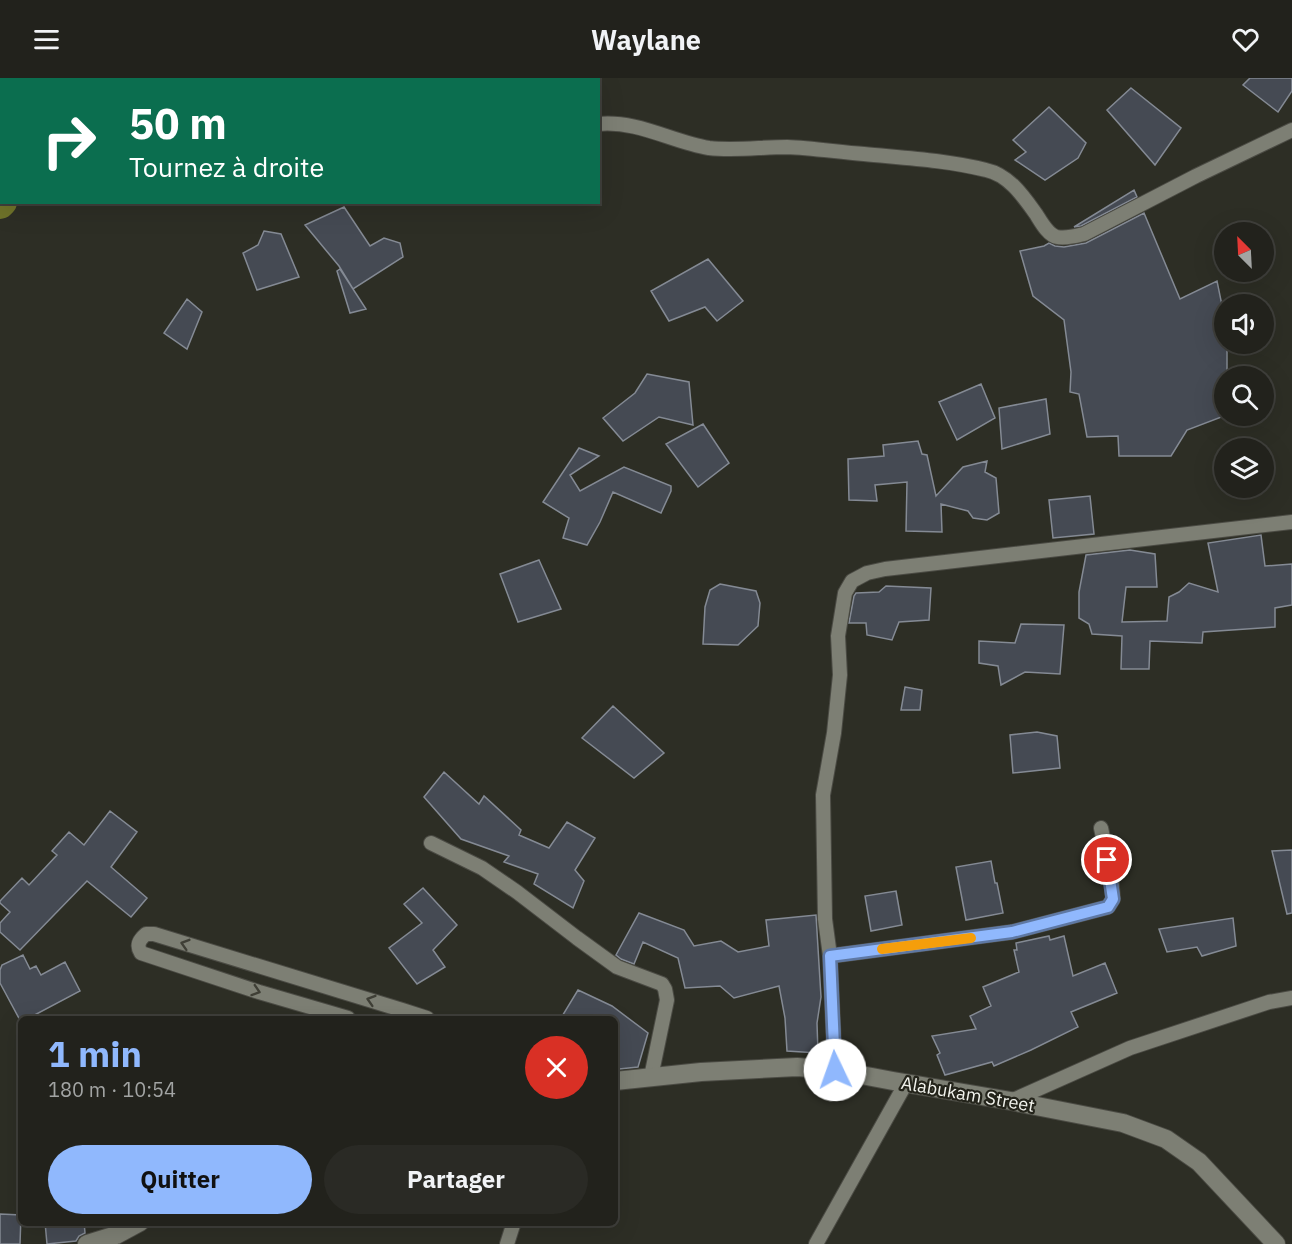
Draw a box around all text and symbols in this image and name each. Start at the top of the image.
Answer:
text: Waylane [591,22,701,57]
icon: menu [30,23,63,56]
icon: heart [1229,23,1262,56]
text: 50 m [129,96,227,151]
icon: right [30,102,108,180]
text: Tournez à droite [129,149,324,184]
north arrow [1214,222,1274,282]
map controls [1214,222,1274,498]
button: sound [1214,294,1274,354]
button: search [1214,366,1274,426]
button: layers [1214,438,1274,498]
pin [1081,834,1132,885]
icon: arrive [1090,843,1123,876]
one-way arrow [180,939,190,951]
one-way arrow [250,983,261,996]
one-way arrow [366,995,377,1007]
text: 1 min [48,1030,142,1077]
button: close [525,1036,588,1099]
position arrow [803,1038,867,1102]
street label: Alabukam Street [899,1071,1037,1117]
text: 180 m · 10:54 [48,1076,176,1103]
button: Quitter [48,1145,312,1214]
button: Partager [324,1145,588,1214]

